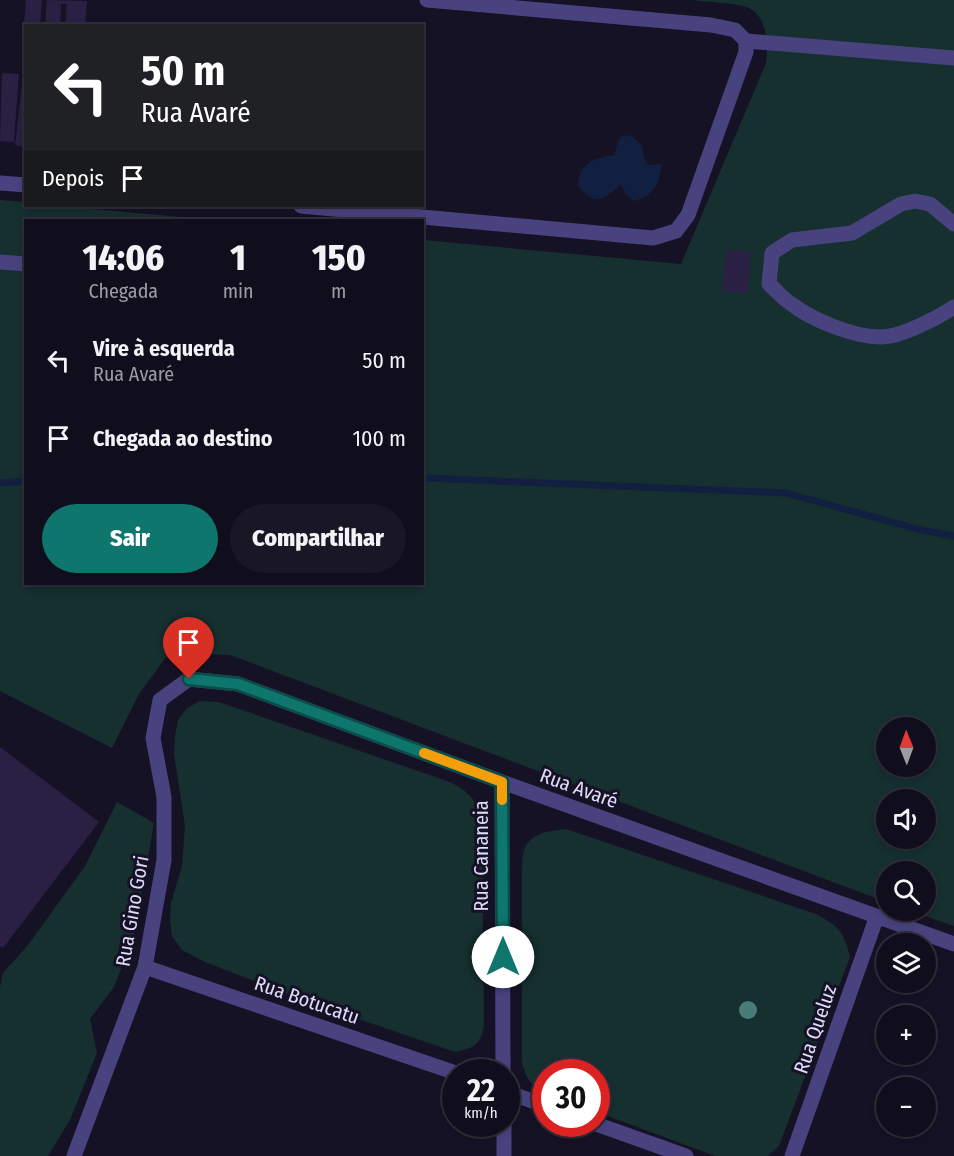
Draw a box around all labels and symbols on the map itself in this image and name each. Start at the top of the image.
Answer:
pin [163,617,214,679]
north arrow [876,717,936,777]
street label: Rua Avaré [537,763,621,813]
street label: Rua Cananeia [469,800,493,912]
street label: Rua Gino Gori [110,854,154,968]
position arrow [471,925,535,989]
street label: Rua Botucatu [251,971,363,1029]
street label: Rua Queluz [789,981,841,1077]
speed limit sign: 30 [532,1059,610,1137]

